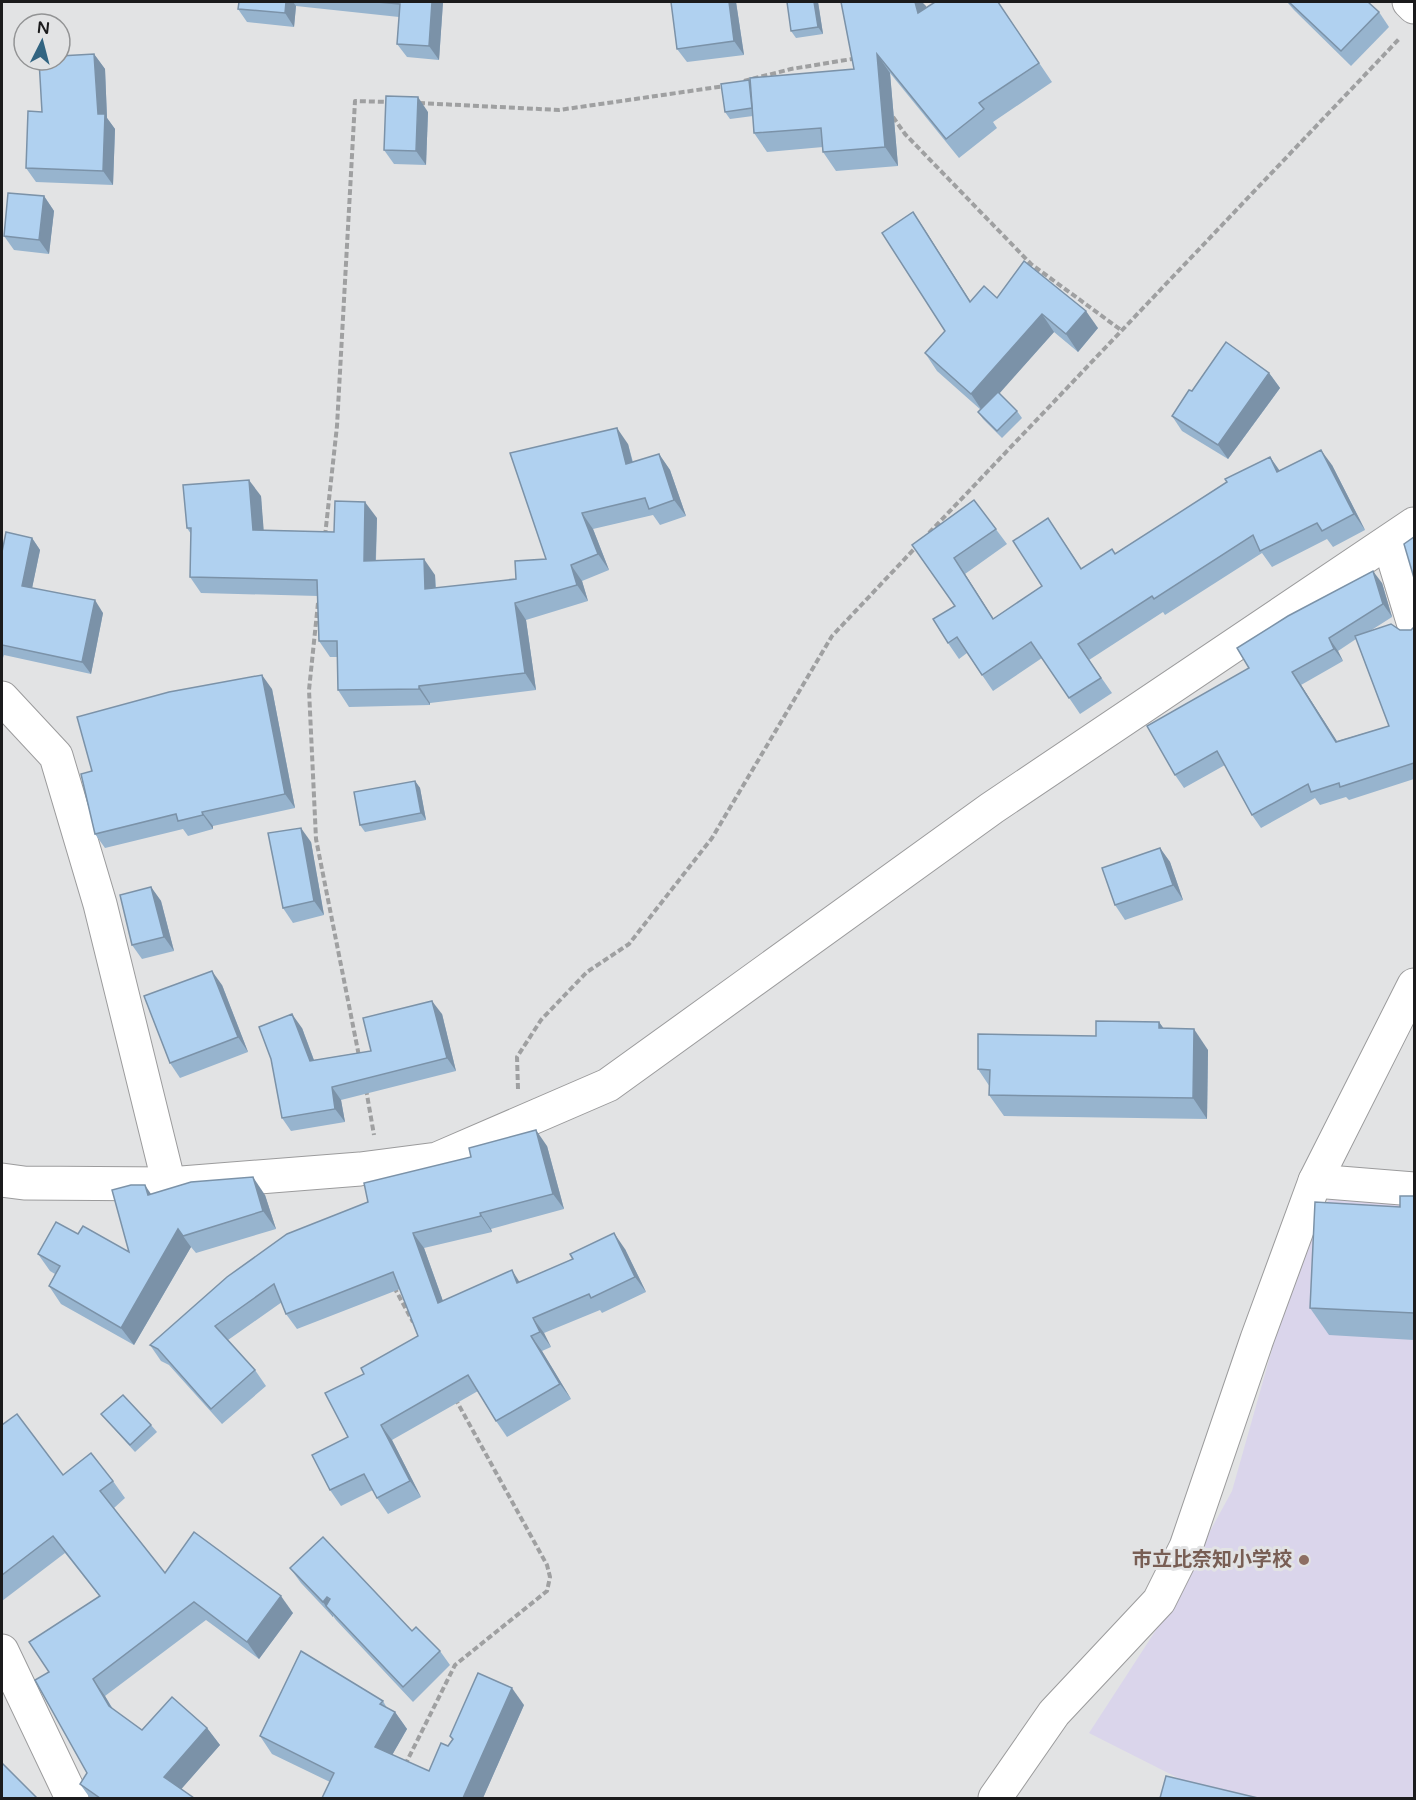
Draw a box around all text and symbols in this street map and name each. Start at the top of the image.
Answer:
north arrow [12,12,72,72]
text: N [36,17,51,39]
place label: 市立比奈知小学校 [1132,1548,1292,1572]
marker: 市立比奈知小学校 [1297,1553,1311,1567]

